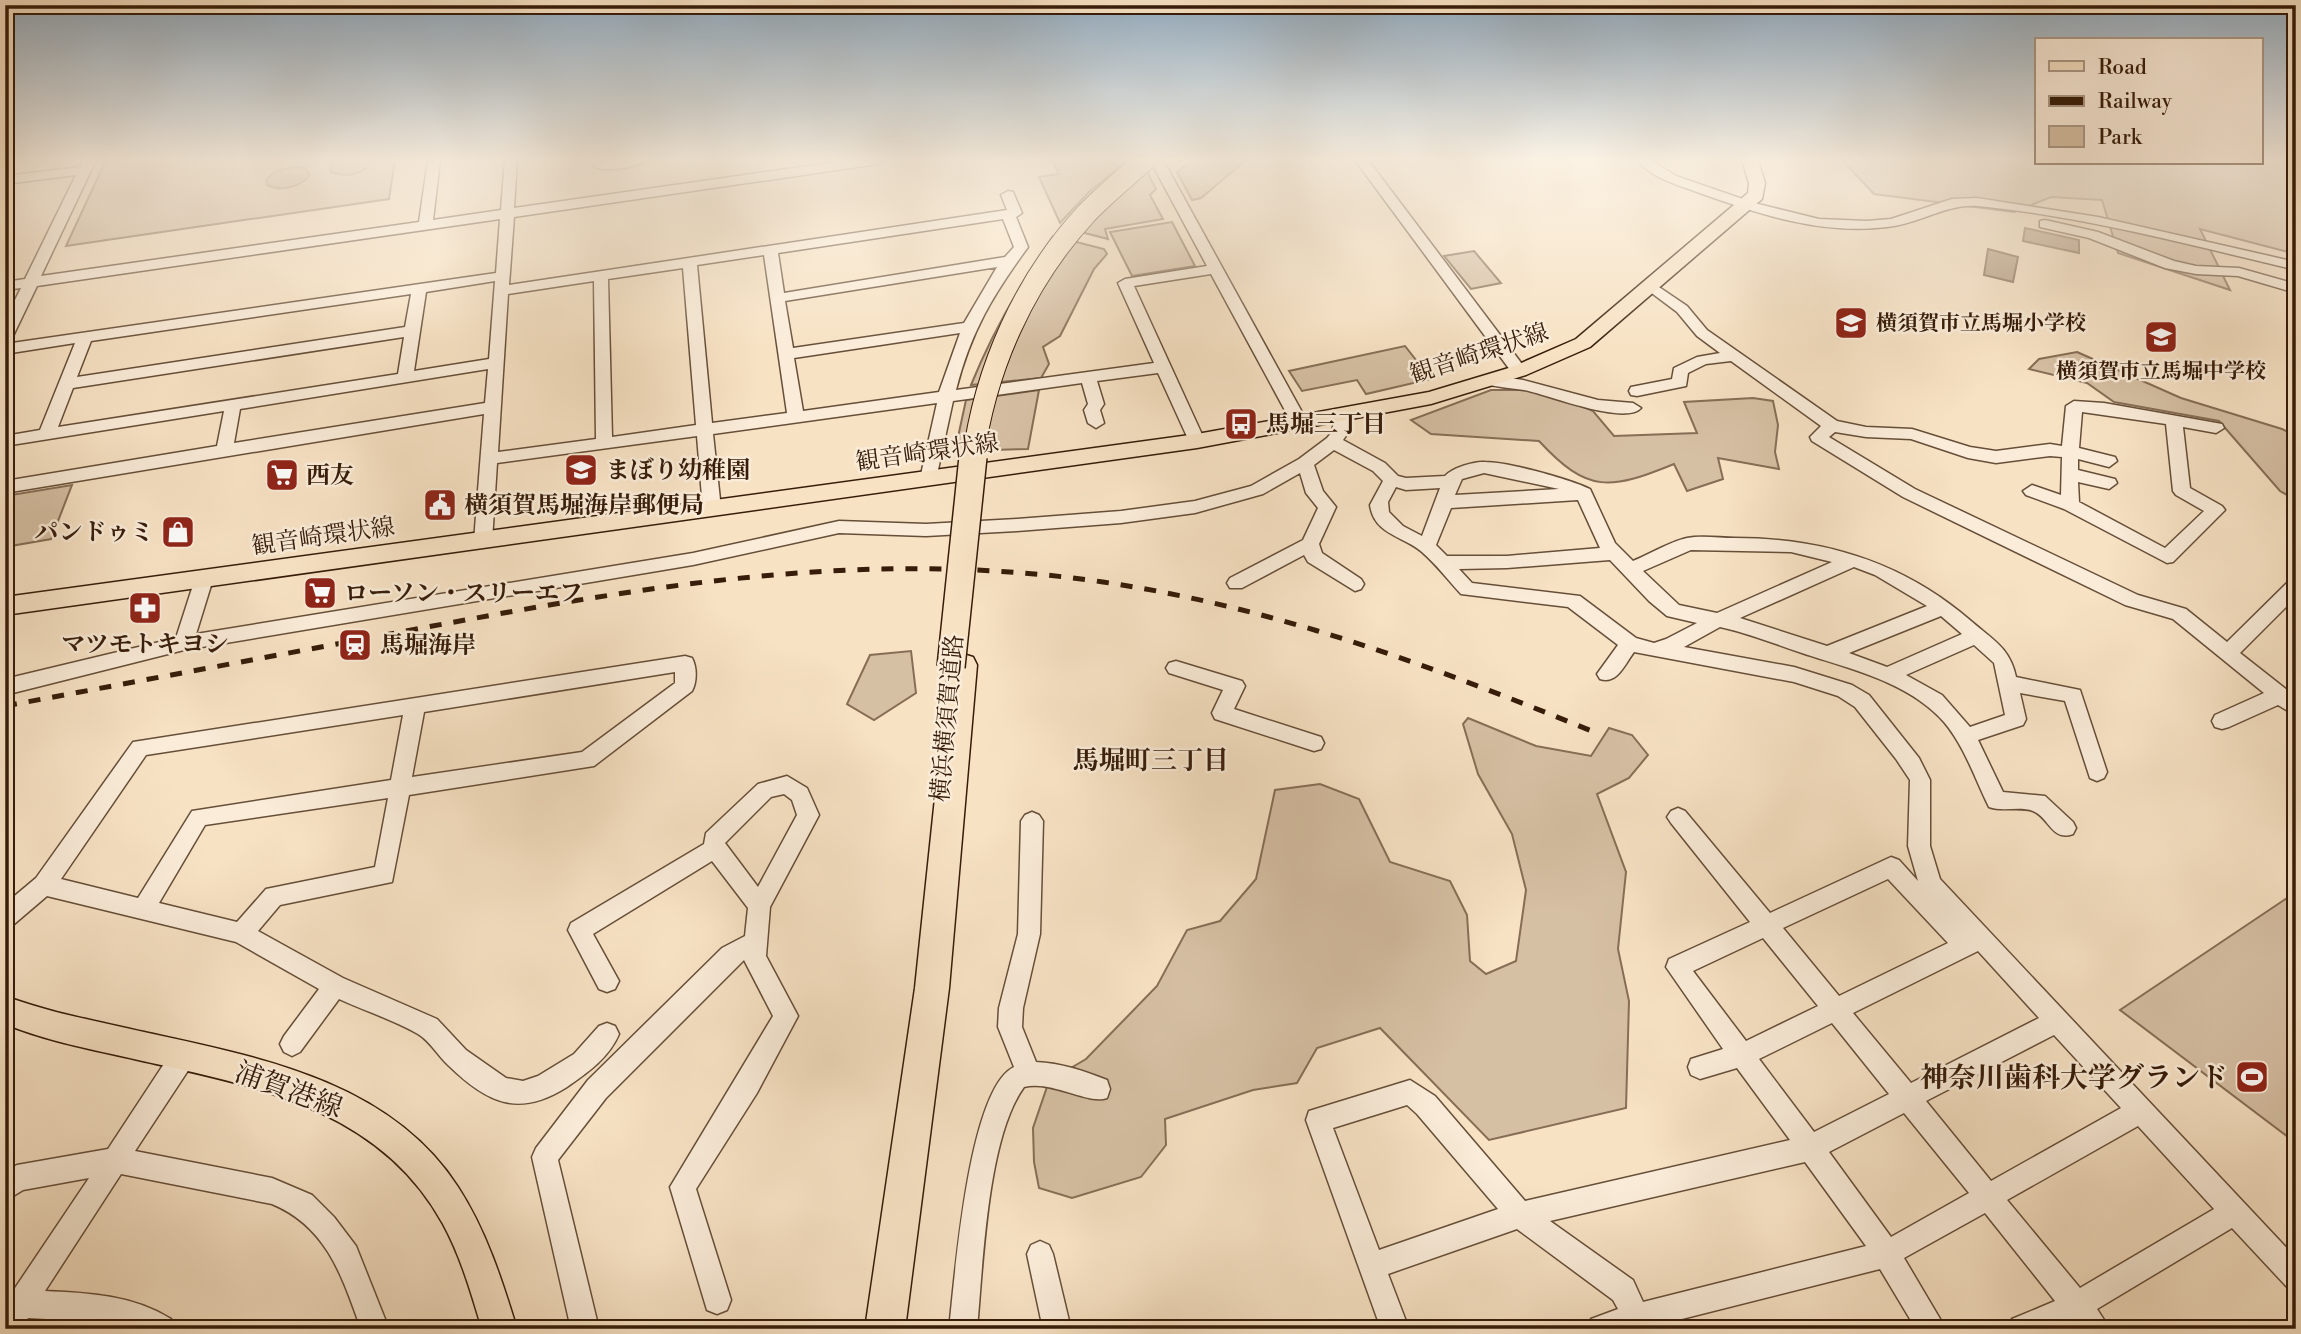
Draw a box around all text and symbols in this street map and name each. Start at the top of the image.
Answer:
legend [2035,38,2262,164]
text: Road [2098,55,2147,81]
text: Railway [2098,89,2173,115]
text: Park [2098,125,2143,151]
school or university icon: 横須賀市立馬堀小学校 [1832,304,1870,342]
place label: 横須賀市立馬堀小学校 [1876,311,2086,337]
street label: 観音崎環状線 [1406,317,1552,390]
school or university icon: 横須賀市立馬堀中学校 [2142,318,2180,356]
place label: 横須賀市立馬堀中学校 [2056,359,2266,385]
bus stop icon: 馬堀三丁目 [1222,405,1260,443]
place label: 馬堀三丁目 [1266,410,1386,440]
street label: 観音崎環状線 [854,428,1001,478]
school or university icon: まぼり幼稚園 [562,451,600,489]
supermarket icon: 西友 [263,456,301,494]
place label: まぼり幼稚園 [606,456,750,486]
place label: 西友 [306,461,354,491]
public building icon: 横須賀馬堀海岸郵便局 [421,486,459,524]
place label: 横須賀馬堀海岸郵便局 [464,491,704,521]
street label: 観音崎環状線 [250,512,397,562]
shop icon: パンドゥミ [159,513,197,551]
place label: パンドゥミ [35,518,154,548]
supermarket icon: ローソン・スリーエフ [301,574,339,612]
place label: ローソン・スリーエフ [344,579,583,609]
pharmacy icon: マツモトキヨシ [126,589,164,627]
station icon: 馬堀海岸 [336,626,374,664]
place label: マツモトキヨシ [61,630,229,660]
place label: 馬堀海岸 [380,631,476,661]
street label: 横浜横須賀道路 [926,633,970,803]
district label: 馬堀町三丁目 [1073,745,1229,777]
street label: 浦賀港線 [230,1055,347,1126]
sports icon: 神奈川歯科大学グランド [2233,1058,2271,1096]
place label: 神奈川歯科大学グランド [1920,1061,2228,1096]

